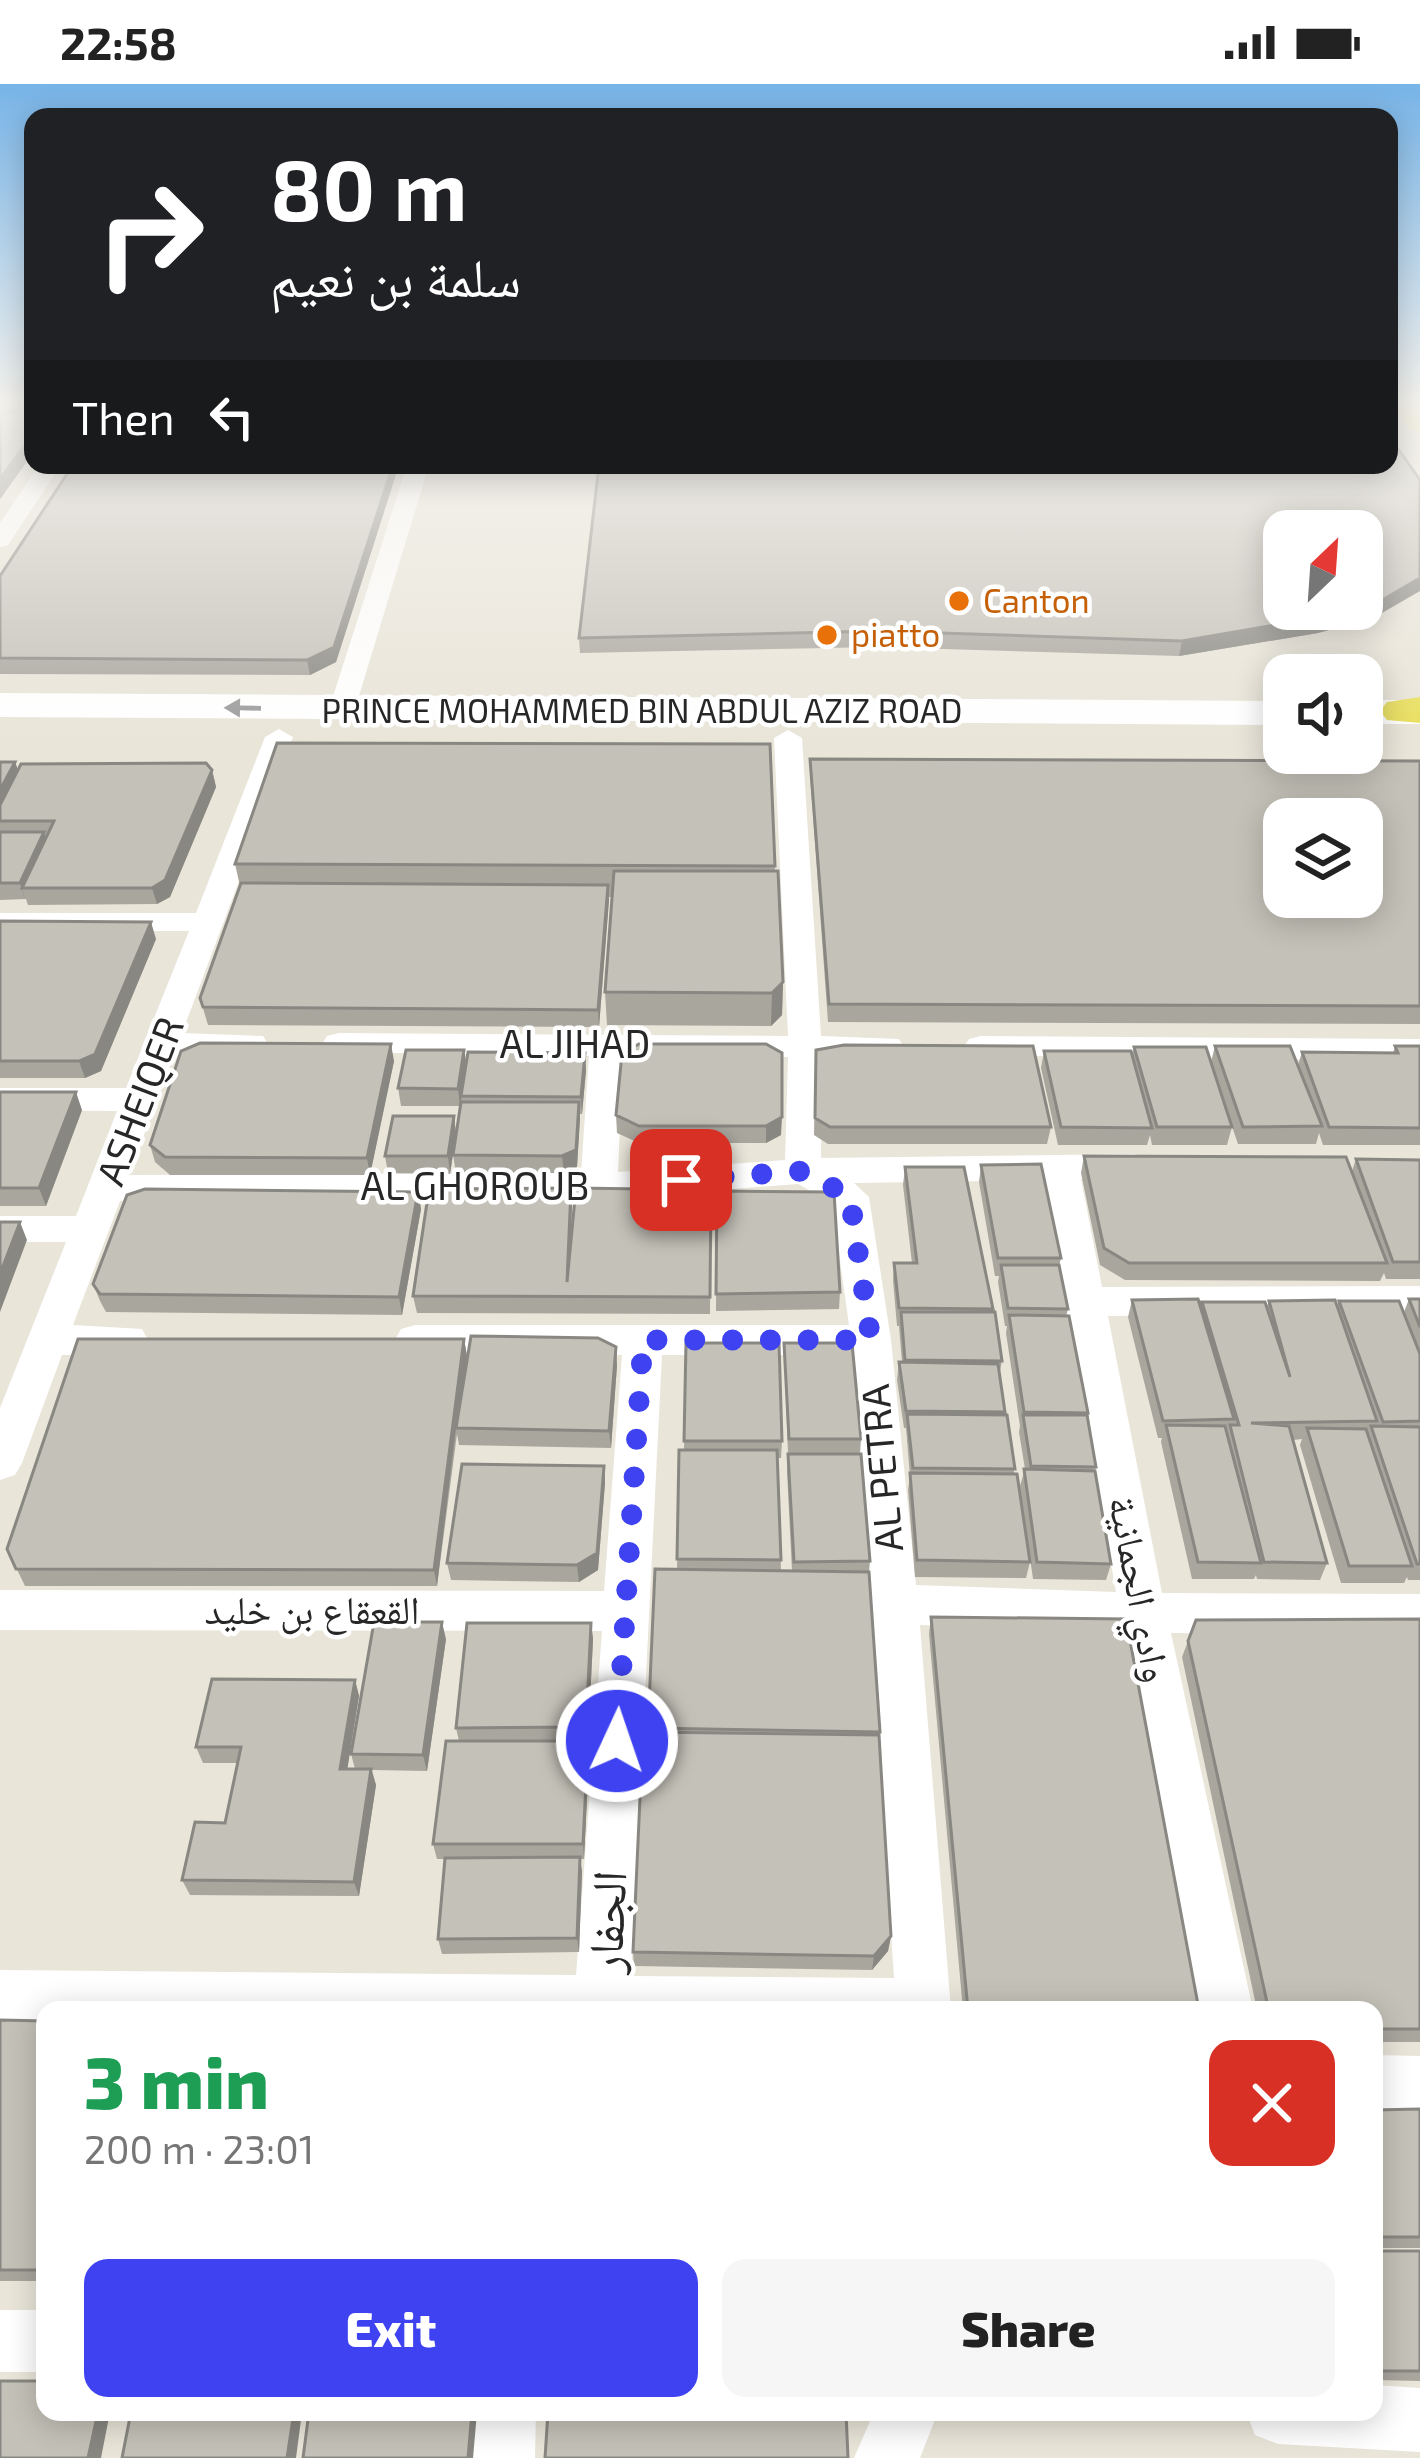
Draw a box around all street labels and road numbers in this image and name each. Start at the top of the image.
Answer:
street label: PRINCE MOHAMMED BIN ABDUL AZIZ ROAD [322,690,962,730]
street label: ASHEIQER [85,1010,192,1191]
street label: AL JIHAD [499,1019,651,1066]
street label: AL GHOROUB [360,1161,590,1208]
street label: AL PETRA [850,1382,911,1554]
street label: وادي الجمانية [1091,1492,1183,1688]
street label: القعقاع بن خليد [204,1585,420,1635]
street label: الجفار [573,1869,637,1976]

